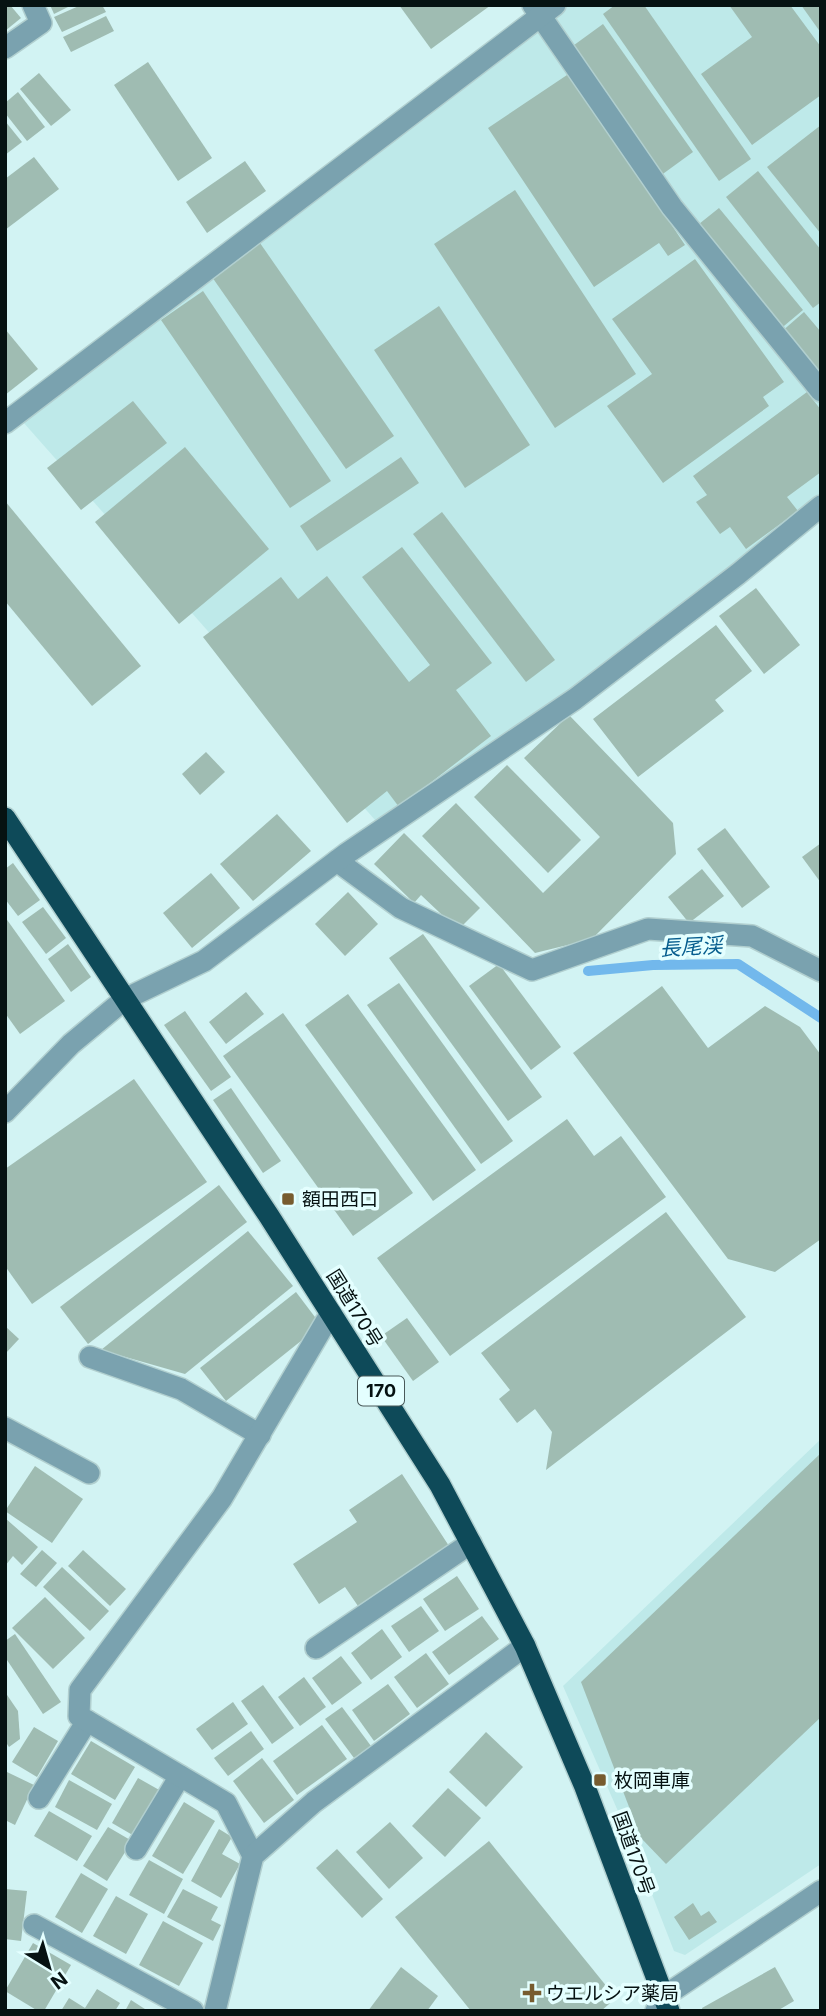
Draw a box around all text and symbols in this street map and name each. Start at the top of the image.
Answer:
water label: 長尾渓 [659,932,726,961]
place label: 額田西口 [302,1188,378,1211]
marker: 額田西口 [280,1191,296,1207]
street label: 国道170号 [322,1265,387,1351]
road number: 170 [358,1376,404,1406]
place label: 枚岡車庫 [614,1769,690,1792]
marker: 枚岡車庫 [592,1772,608,1788]
street label: 国道170号 [608,1808,659,1898]
north arrow [14,1932,84,2002]
text: N [46,1967,72,1994]
place label: ウエルシア薬局 [546,1982,679,2005]
marker: ウエルシア薬局 [524,1985,540,2001]

